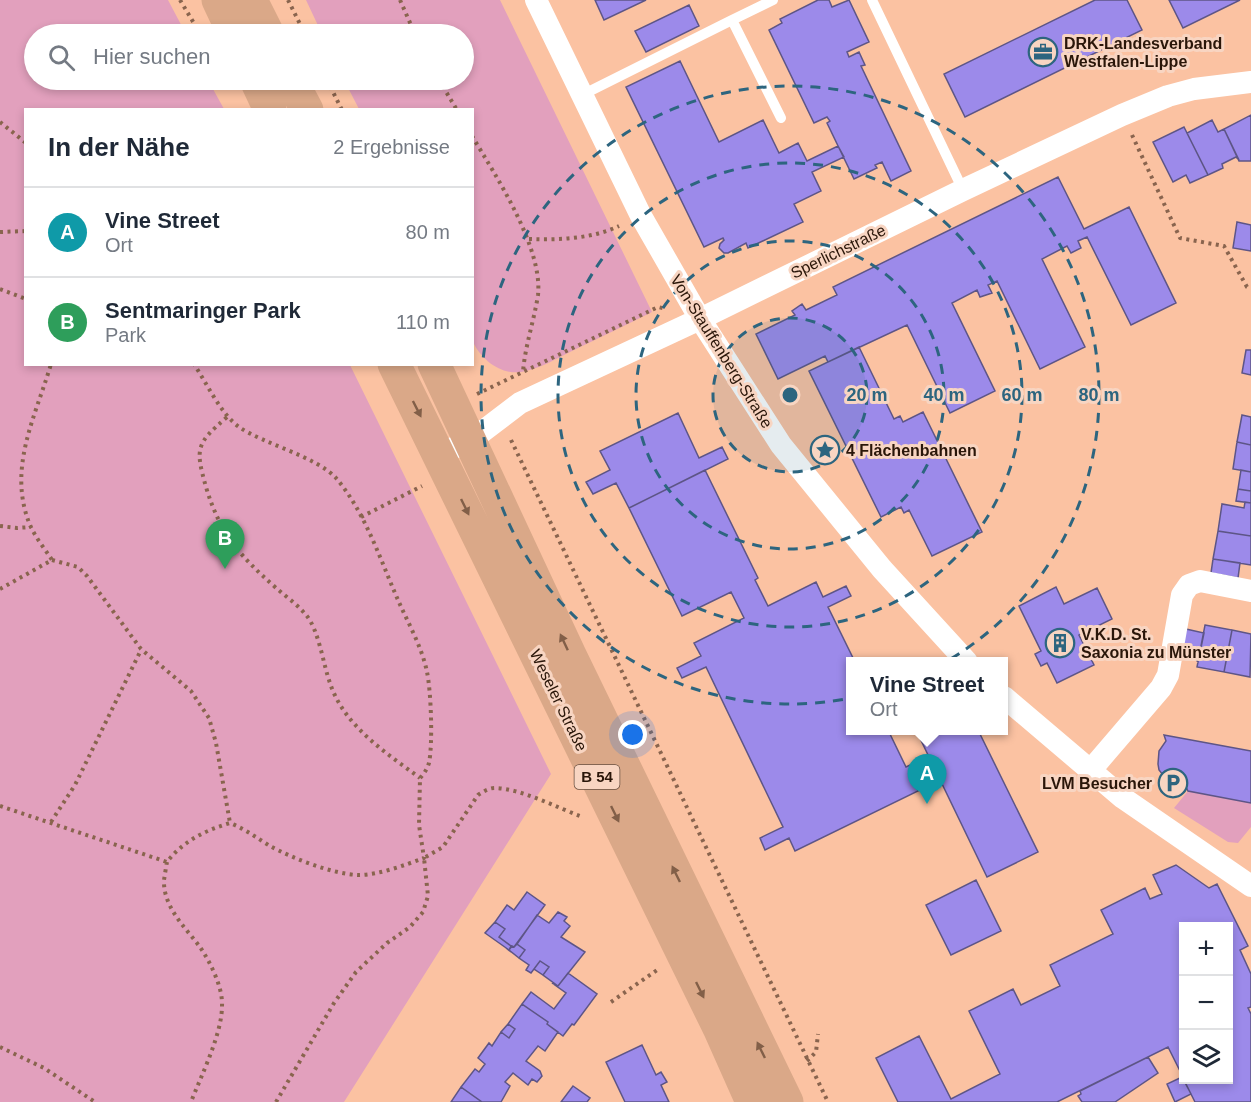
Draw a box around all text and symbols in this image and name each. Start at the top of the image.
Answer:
search box [24,24,474,90]
place label: DRK-Landesverband Westfalen-Lippe [1064,35,1222,70]
office icon: DRK-Landesverband Westfalen-Lippe [1027,36,1059,68]
icon: search [45,41,78,74]
text: Hier suchen [93,44,210,69]
text: In der Nähe [48,132,190,162]
text: 2 Ergebnisse [333,136,450,158]
text: Vine Street [105,208,220,233]
text: A [60,221,75,243]
text: 80 m [406,221,450,243]
street label: Sperlichstraße [788,221,888,282]
text: Ort [105,234,133,256]
street label: Von-Stauffenberg-Straße [667,271,776,431]
text: Sentmaringer Park [105,298,301,323]
text: B [60,311,75,333]
text: 110 m [396,311,450,333]
text: Park [105,324,146,346]
centre of rings [780,385,800,405]
text: 20 m [846,385,888,405]
text: 40 m [923,385,965,405]
text: 60 m [1001,385,1043,405]
text: 80 m [1078,385,1120,405]
one-way arrow [412,401,421,418]
place icon: 4 Flächenbahnen [809,434,841,466]
place label: 4 Flächenbahnen [846,442,977,459]
one-way arrow [460,498,469,515]
pin: B [206,520,244,569]
place label: V.K.D. St. Saxonia zu Münster [1081,626,1231,661]
building icon: V.K.D. St. Saxonia zu Münster [1044,627,1076,659]
one-way arrow [559,633,568,650]
street label: Weseler Straße [527,647,591,754]
popup [846,657,1008,735]
text: Vine Street [870,672,984,697]
text: Ort [870,698,898,720]
your location [618,720,647,749]
pin: A [908,754,946,804]
road number: B 54 [574,765,620,789]
parking icon: LVM Besucher [1157,767,1189,799]
place label: LVM Besucher [1042,775,1152,792]
one-way arrow [609,805,619,823]
one-way arrow [671,866,680,883]
map controls [1179,922,1233,1084]
button: + [1179,922,1233,976]
button: − [1179,976,1233,1030]
one-way arrow [695,981,704,998]
button: layers [1179,1030,1233,1084]
one-way arrow [756,1041,766,1058]

